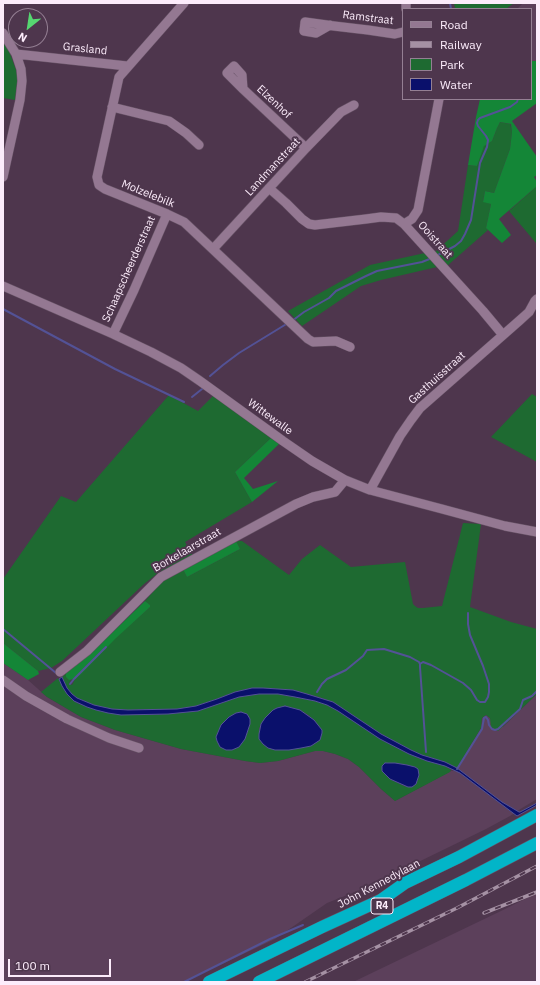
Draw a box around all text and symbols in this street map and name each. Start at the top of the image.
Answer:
north arrow [8,8,48,48]
street label: Ramstraat [342,8,394,28]
legend [402,8,532,100]
text: Road [440,17,468,32]
text: N [16,29,29,46]
text: Railway [440,37,482,52]
street label: Grasland [62,40,108,58]
text: Park [440,57,464,72]
text: Water [440,77,472,92]
street label: Elzenhof [254,83,294,121]
street label: Landmanstraat [243,135,303,199]
street label: Molzelebilk [120,177,176,211]
street label: Schaapscheerderstraat [100,214,158,324]
street label: Ooistraat [415,219,455,261]
street label: Gasthuisstraat [406,349,468,407]
street label: Wittewalle [245,396,295,438]
street label: Borkelaarstraat [151,525,223,575]
street label: John Kennedylaan [336,857,422,911]
road number: R4 [371,898,393,914]
scale bar [10,951,113,977]
text: 100 m [15,958,50,973]

